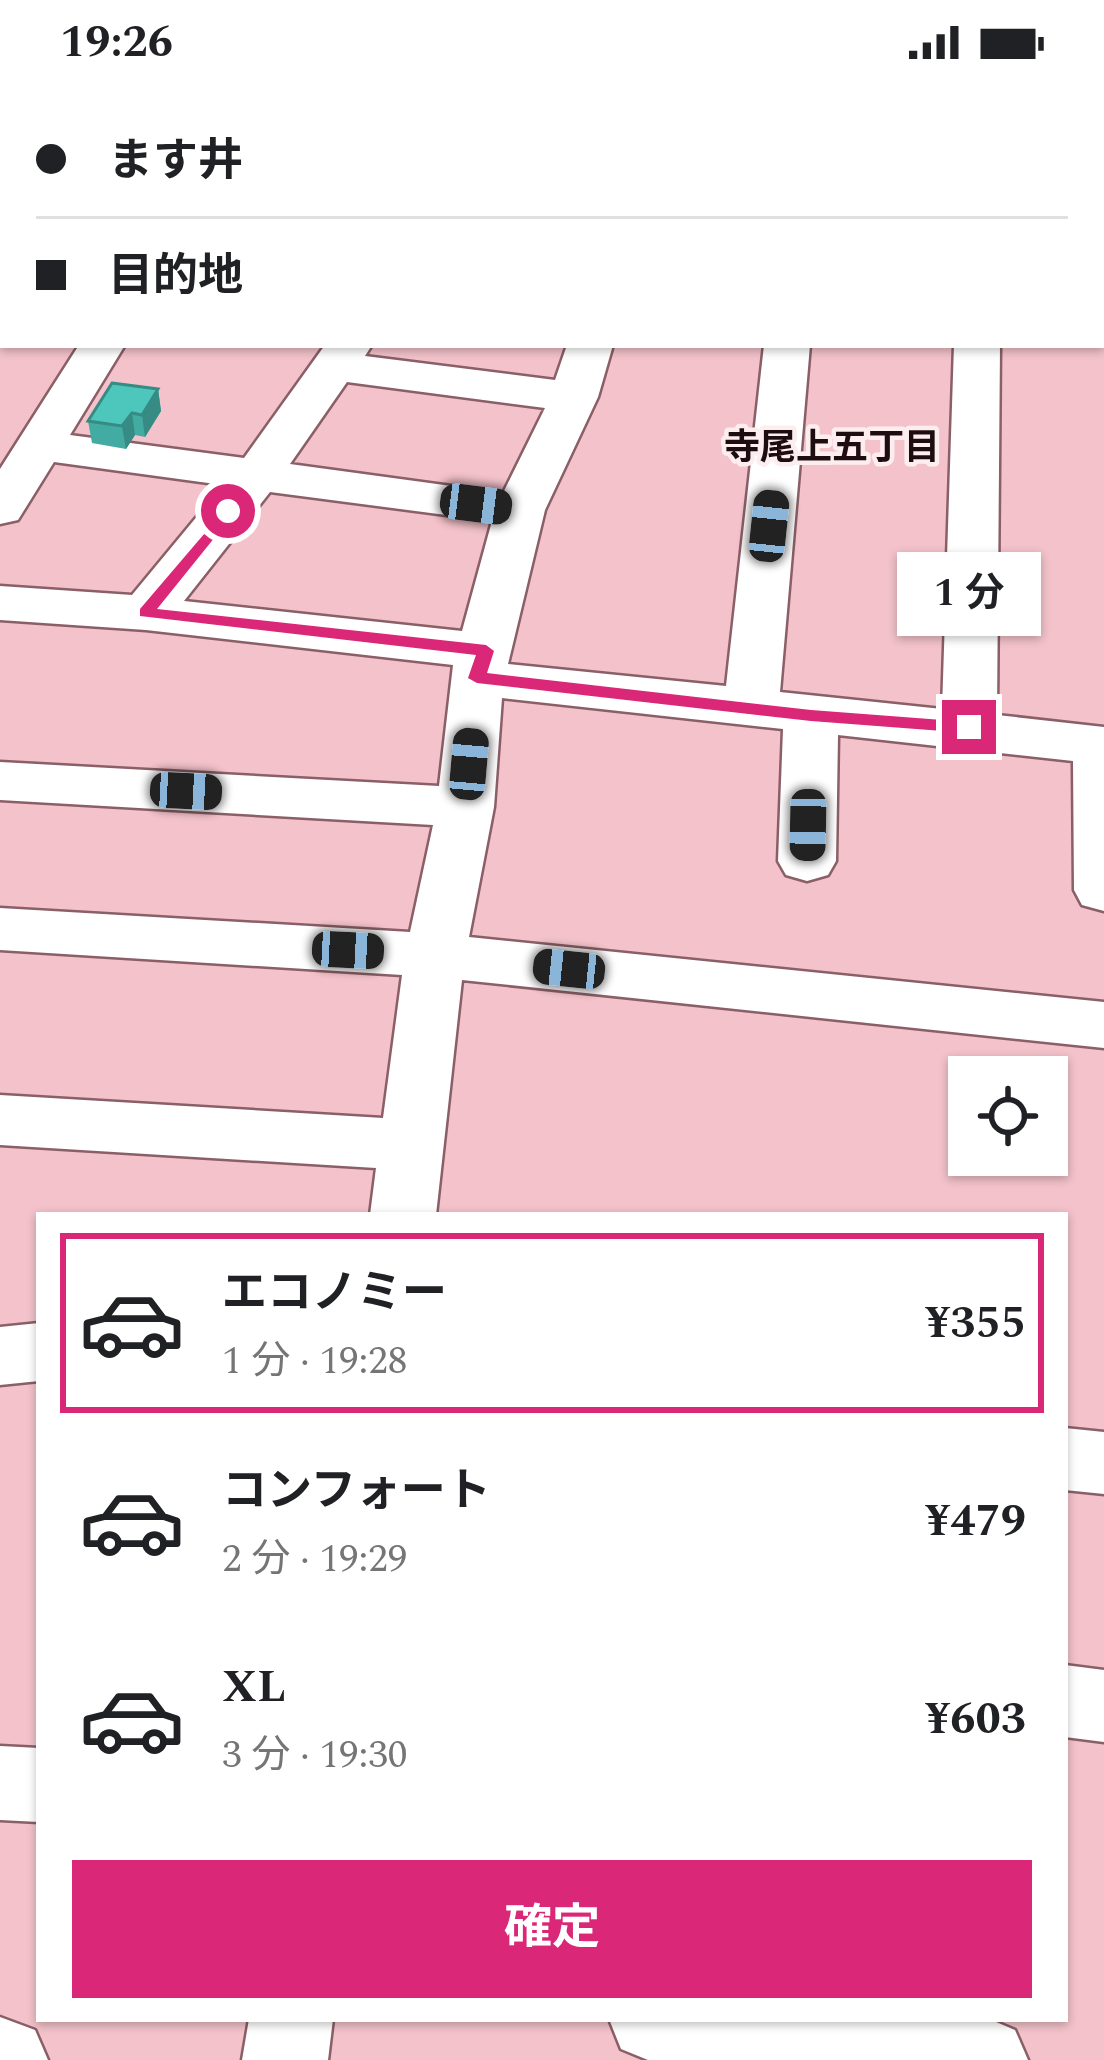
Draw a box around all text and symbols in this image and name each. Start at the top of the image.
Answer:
text: 19:26 [60,8,173,77]
text: ます井 [108,127,243,196]
text: 目的地 [108,242,243,311]
district label: 寺尾上五丁目 [724,421,940,476]
car [438,482,514,526]
route start [201,484,255,538]
car [747,488,791,564]
callout: 1 分 [897,553,1041,637]
text: 1 分 [934,564,1004,623]
route end [942,700,996,754]
car [448,727,490,801]
car [149,771,223,811]
car [789,789,827,861]
car [311,930,385,970]
car [531,947,607,991]
map controls [948,1056,1068,1176]
button: locate [948,1056,1068,1176]
text: エコノミー [222,1259,447,1328]
icon: car [78,1269,186,1377]
text: ¥355 [925,1289,1026,1358]
text: 1 分 · 19:28 [222,1332,407,1391]
text: コンフォート [222,1457,491,1526]
icon: car [78,1467,186,1575]
text: ¥479 [925,1487,1026,1556]
text: 2 分 · 19:29 [222,1530,407,1589]
text: XL [222,1653,286,1722]
icon: car [78,1665,186,1773]
text: ¥603 [925,1685,1026,1754]
text: 3 分 · 19:30 [222,1726,407,1785]
button: 確定 [72,1860,1032,1998]

